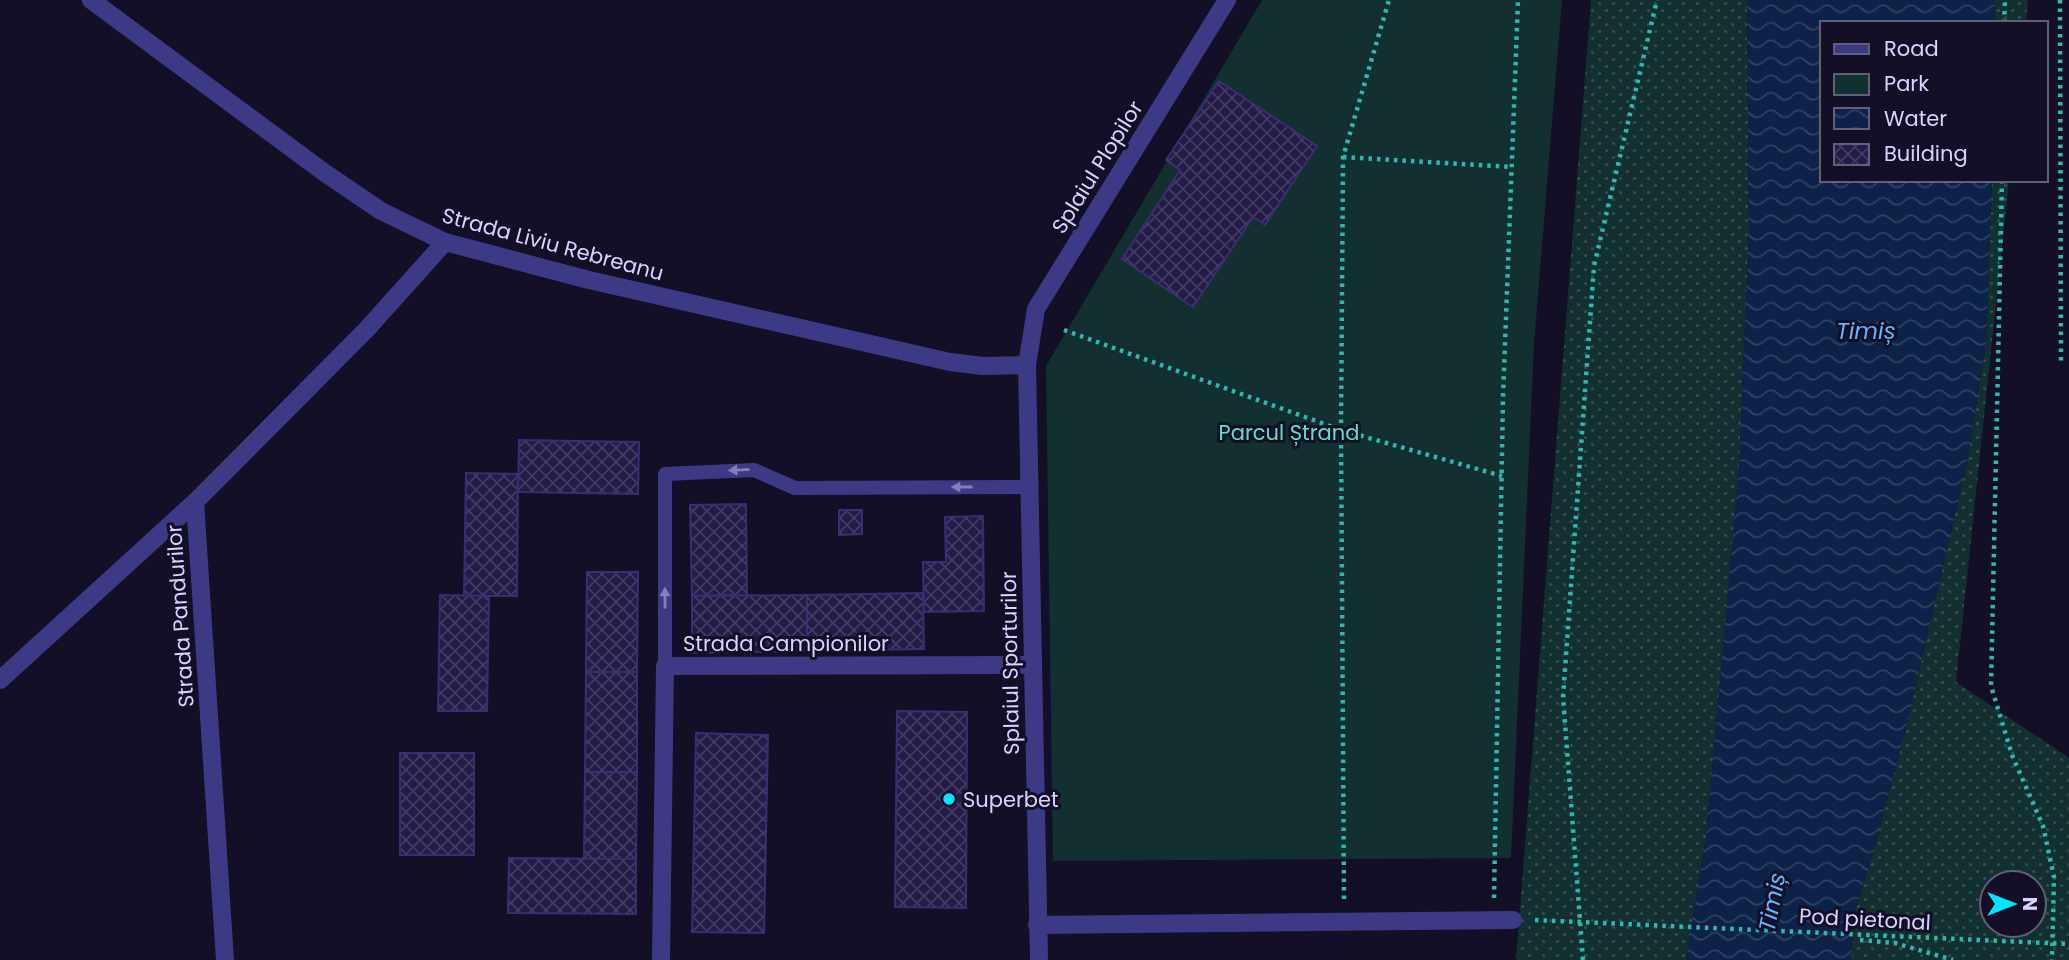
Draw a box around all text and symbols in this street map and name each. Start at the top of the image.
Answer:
legend [1820,21,2048,182]
text: Road [1884,34,1939,63]
text: Park [1884,69,1929,98]
street label: Splaiul Plopilor [1044,95,1150,239]
text: Water [1884,104,1947,133]
text: Building [1884,139,1968,168]
street label: Strada Liviu Rebreanu [439,200,667,288]
water label: Timiș [1836,315,1896,347]
park label: Parcul Ștrand [1219,418,1359,447]
one-way arrow [728,465,750,476]
one-way arrow [951,481,973,493]
street label: Strada Pandurilor [159,524,201,708]
street label: Splaiul Sporturilor [994,571,1026,755]
one-way arrow [659,587,671,609]
street label: Strada Campionilor [683,629,889,658]
place label: Superbet [963,785,1059,814]
marker: Superbet [941,791,957,807]
north arrow [1978,869,2048,939]
water label: Timiș [1751,870,1793,934]
text: N [2016,897,2043,911]
street label: Pod pietonal [1798,901,1932,937]

